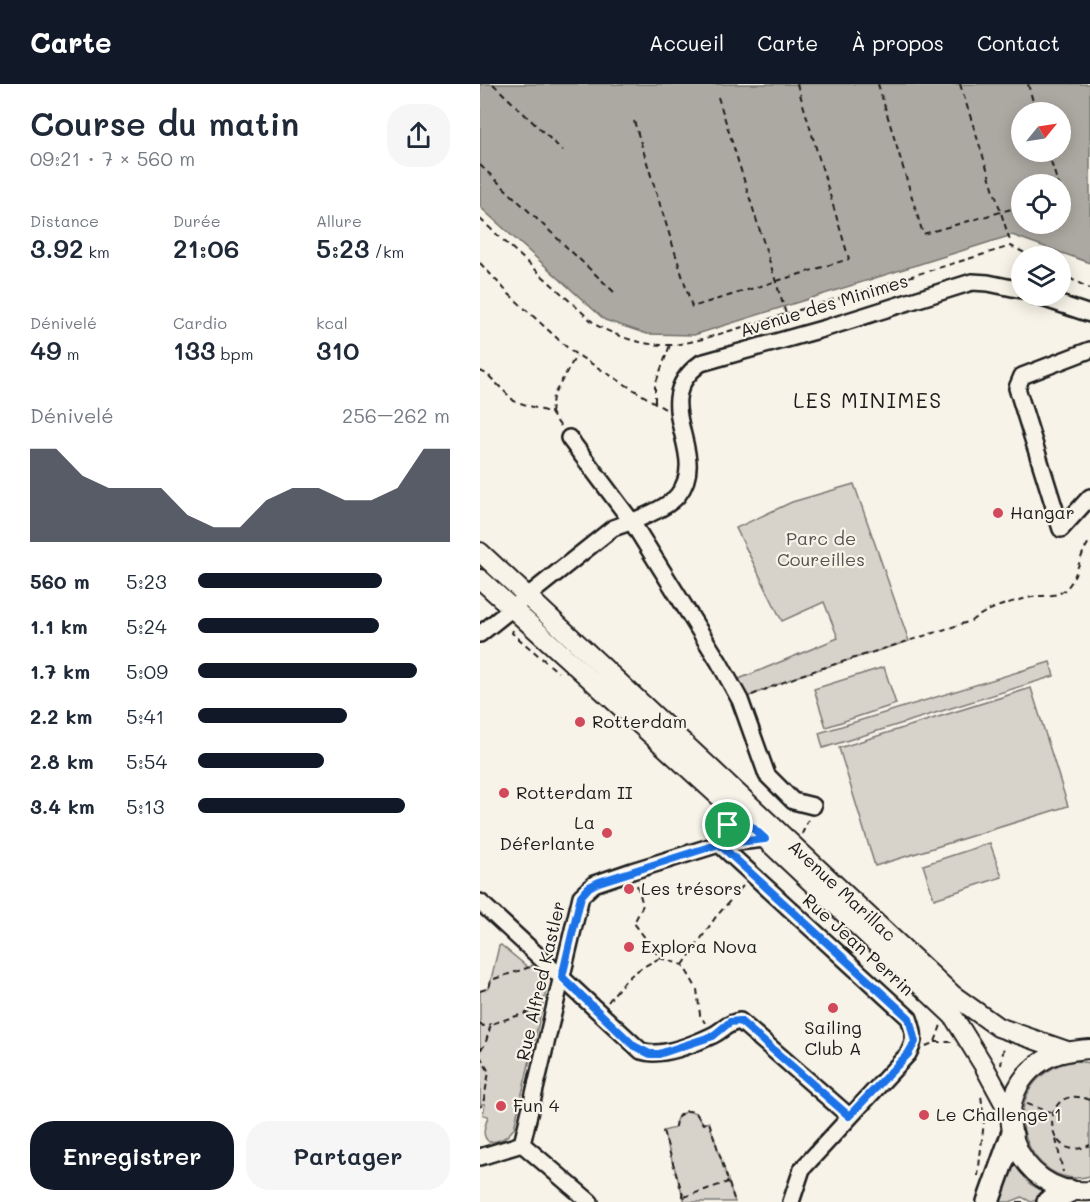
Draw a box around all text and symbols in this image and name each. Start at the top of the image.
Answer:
text: Carte [30,24,112,60]
text: Accueil [649,29,724,56]
text: Carte [757,29,818,56]
text: À propos [851,29,944,56]
text: Contact [977,29,1060,56]
text: Course du matin [30,101,299,144]
north arrow [1011,102,1071,162]
map controls [1011,102,1071,306]
button: share [387,104,450,167]
text: 09:21 · 7 × 560 m [30,145,195,171]
button: locate [1011,174,1071,234]
text: Distance [30,210,99,231]
text: Durée [173,210,221,231]
text: Allure [316,210,362,231]
text: 3.92 [30,231,83,265]
text: 21:06 [173,231,239,265]
text: 5:23 [316,231,369,265]
text: km [83,241,110,262]
text: /km [369,241,404,262]
button: layers [1011,246,1071,306]
street label: Avenue des Minimes [737,268,911,342]
text: Dénivelé [30,312,97,333]
text: Cardio [173,312,227,333]
text: kcal [316,312,348,333]
text: 49 [30,333,62,367]
text: 133 [173,333,215,367]
text: 310 [316,333,360,367]
text: m [62,343,80,364]
text: bpm [215,343,253,364]
district label: LES MINIMES [793,386,943,413]
text: Dénivelé [30,402,114,428]
text: 256–262 m [342,402,450,428]
place label: Hangar [1010,500,1075,524]
marker: Hangar [991,506,1005,520]
park label: Parc de Coureilles [777,526,865,571]
text: 560 m [30,568,90,594]
text: 5:23 [126,568,167,594]
text: 1.1 km [30,613,88,639]
text: 5:24 [126,613,167,639]
text: 1.7 km [30,658,90,684]
text: 5:09 [126,658,168,684]
text: 2.2 km [30,703,92,729]
text: 5:41 [126,703,165,729]
place label: Rotterdam [592,709,687,733]
marker: Rotterdam [573,715,587,729]
text: 2.8 km [30,748,94,774]
text: 5:54 [126,748,167,774]
place label: Rotterdam II [516,780,633,804]
marker: Rotterdam II [497,786,511,800]
text: 3.4 km [30,793,95,819]
text: 5:13 [126,793,165,819]
pin [702,799,753,850]
icon: arrive [711,808,744,841]
place label: La Déferlante [500,810,595,855]
marker: La Déferlante [600,826,614,840]
street label: Avenue Marillac [784,834,902,946]
place label: Les trésors [641,876,742,900]
marker: Les trésors [622,882,636,896]
street label: Rue Jean Perrin [798,888,919,1001]
street label: Rue Alfred Kastler [510,899,570,1063]
place label: Explora Nova [641,934,757,958]
marker: Explora Nova [622,940,636,954]
marker: Sailing Club A [826,1001,840,1015]
place label: Sailing Club A [804,1015,862,1060]
place label: Fun 4 [513,1093,560,1117]
marker: Fun 4 [494,1099,508,1113]
place label: Le Challenge 1 [936,1102,1062,1126]
marker: Le Challenge 1 [917,1108,931,1122]
button: Enregistrer [30,1121,234,1190]
button: Partager [246,1121,450,1190]

